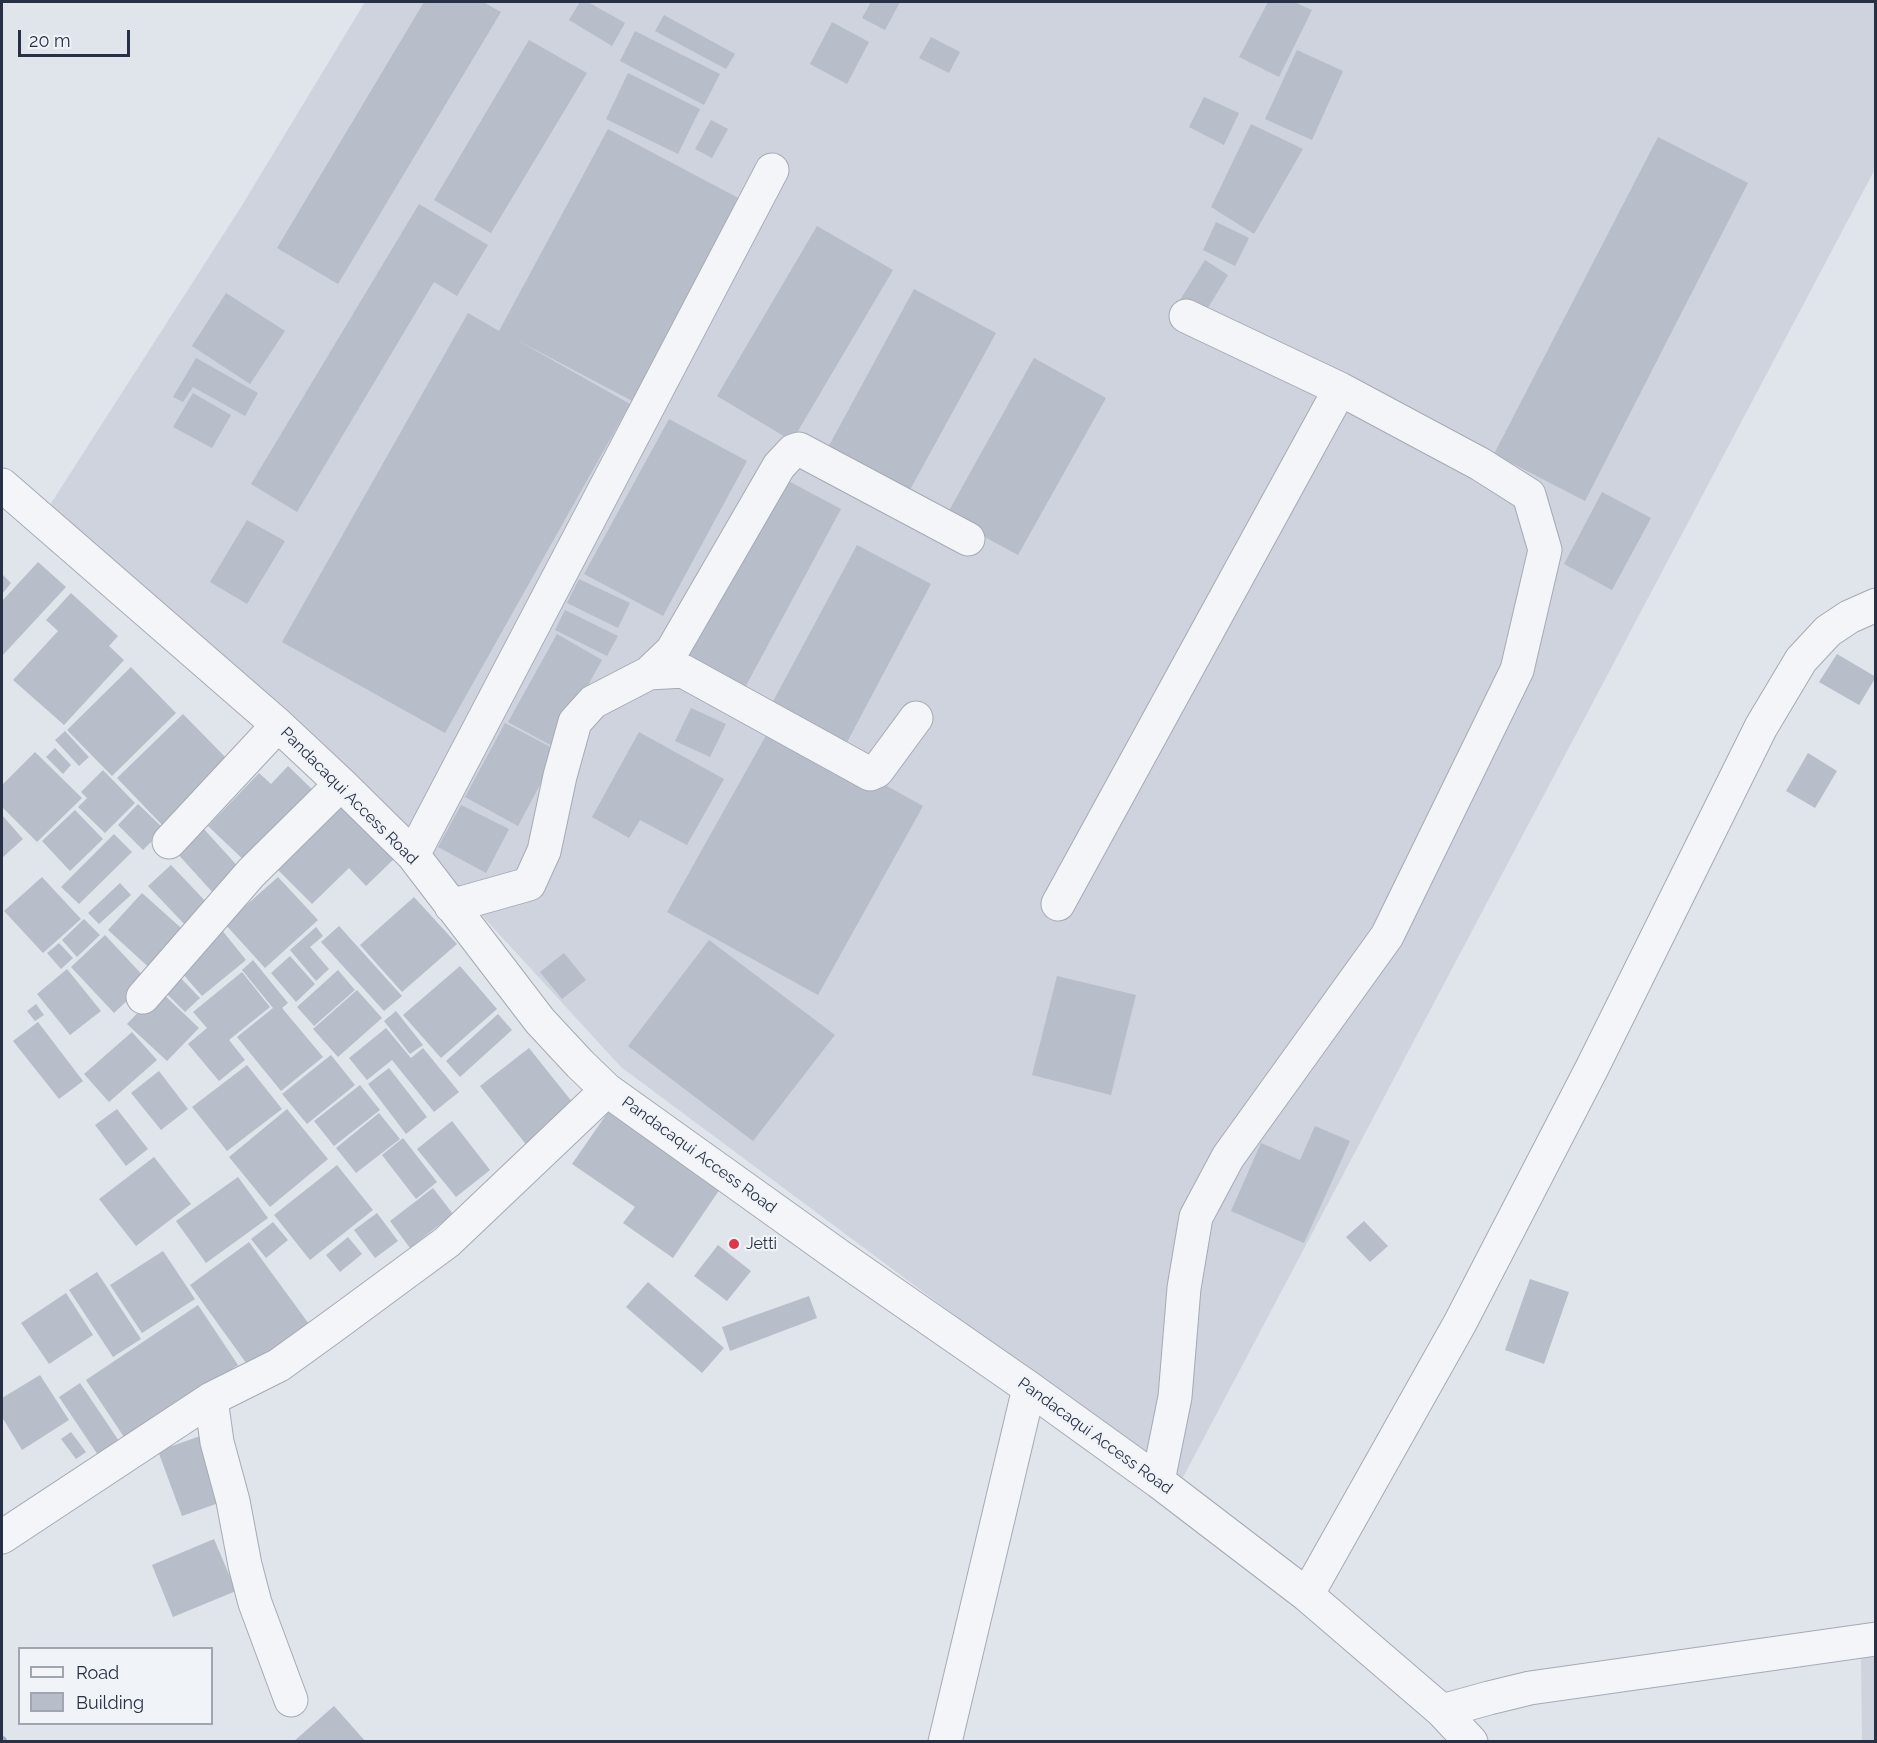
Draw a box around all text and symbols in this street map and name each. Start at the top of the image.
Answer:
scale bar [21,18,134,56]
text: 20 m [29,30,71,51]
street label: Pandacaqui Access Road [276,723,422,869]
street label: Pandacaqui Access Road [618,1092,780,1218]
place label: Jetti [746,1234,777,1254]
marker: Jetti [727,1237,741,1251]
street label: Pandacaqui Access Road [1014,1373,1176,1499]
legend [18,1647,213,1725]
text: Road [76,1662,119,1683]
text: Building [76,1692,144,1713]

